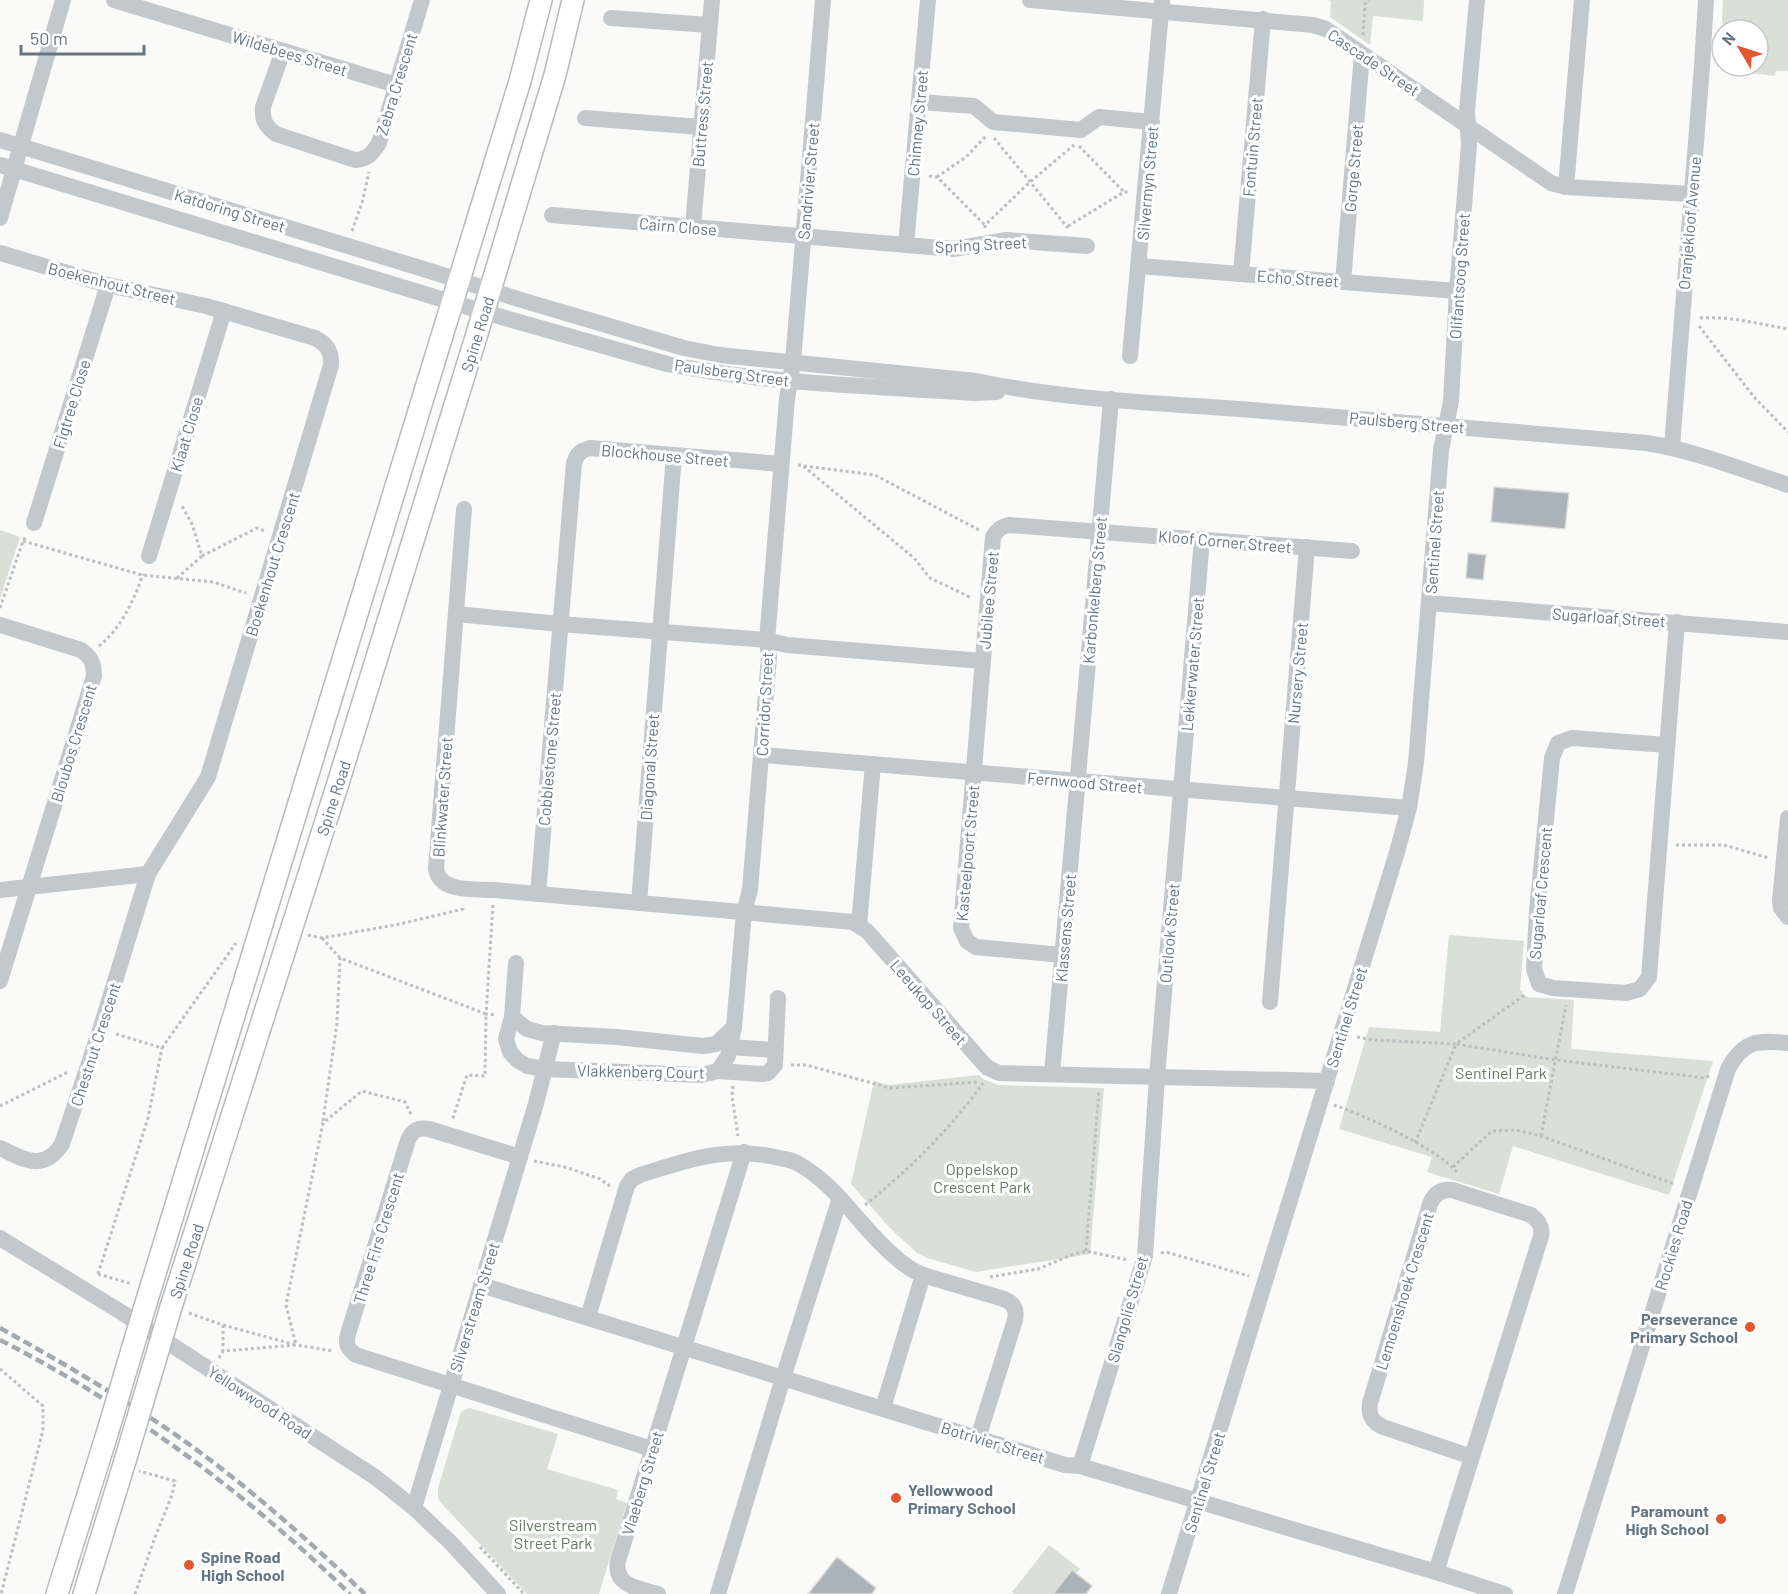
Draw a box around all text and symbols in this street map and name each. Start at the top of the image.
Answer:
scale bar [21,18,144,56]
north arrow [1710,18,1770,78]
street label: Cascade Street [1325,24,1423,100]
street label: Wildebees Street [230,26,350,80]
text: 50 m [30,27,68,49]
text: N [1717,28,1739,48]
street label: Zebra Crescent [371,31,421,137]
street label: Buttress Street [688,60,716,168]
street label: Chimney Street [903,69,931,177]
street label: Fontuin Street [1238,96,1266,198]
street label: Sandrivier Street [793,122,823,240]
street label: Gorge Street [1340,123,1366,213]
street label: Silvermyn Street [1133,125,1161,241]
street label: Oranjekloof Avenue [1674,156,1704,290]
street label: Katdoring Street [172,184,288,236]
street label: Olifantsoog Street [1445,212,1473,340]
street label: Cairn Close [638,213,718,239]
street label: Spring Street [934,232,1028,256]
street label: Boekenhout Street [46,258,178,308]
street label: Echo Street [1256,266,1340,290]
street label: Spine Road [457,294,497,374]
street label: Paulsberg Street [673,355,791,389]
street label: Figtree Close [48,357,94,451]
street label: Kiaat Close [166,394,206,474]
street label: Paulsberg Street [1349,407,1465,437]
street label: Blockhouse Street [601,440,729,470]
street label: Sentinel Street [1421,489,1447,595]
street label: Boekenhout Crescent [241,490,303,638]
street label: Karbonkelberg Street [1078,516,1110,664]
street label: Kloof Corner Street [1158,526,1292,556]
street label: Jubilee Street [974,550,1002,650]
street label: Lekkerwater Street [1177,596,1207,732]
street label: Sugarloaf Street [1552,604,1666,630]
street label: Nursery Street [1283,621,1311,725]
street label: Corridor Street [752,651,776,757]
street label: Bloubos Crescent [46,682,100,804]
street label: Cobblestone Street [534,692,564,826]
street label: Diagonal Street [636,713,662,821]
street label: Blinkwater Street [428,736,456,858]
street label: Spine Road [312,758,354,838]
street label: Fernwood Street [1027,767,1143,797]
street label: Kasteelpoort Street [952,784,982,922]
street label: Sugarloaf Crescent [1525,826,1555,960]
street label: Klassens Street [1051,873,1079,983]
street label: Outlook Street [1155,882,1183,984]
street label: Leeukop Street [887,955,971,1049]
street label: Sentinel Street [1322,964,1370,1070]
street label: Chestnut Crescent [66,980,124,1108]
street label: Vlakkenberg Court [577,1060,705,1082]
park label: Sentinel Park [1455,1063,1547,1082]
park label: Oppelskop Crescent Park [933,1159,1031,1196]
street label: Three Firs Crescent [349,1170,407,1306]
street label: Rockies Road [1650,1197,1696,1293]
street label: Lemoenshoek Crescent [1371,1210,1437,1372]
street label: Spine Road [165,1221,207,1301]
street label: Silverstream Street [445,1240,503,1374]
street label: Slangolie Street [1103,1253,1151,1365]
place label: Perseverance Primary School [1630,1309,1738,1346]
marker: Perseverance Primary School [1743,1320,1757,1334]
street label: Yellowwood Road [205,1361,315,1443]
street label: Botrivier Street [939,1417,1047,1467]
street label: Vlaeberg Street [617,1429,667,1537]
street label: Sentinel Street [1180,1429,1228,1535]
place label: Yellowwood Primary School [908,1480,1016,1517]
marker: Yellowwood Primary School [889,1491,903,1505]
place label: Paramount High School [1625,1501,1709,1538]
marker: Paramount High School [1714,1512,1728,1526]
park label: Silverstream Street Park [509,1515,597,1552]
place label: Spine Road High School [201,1547,285,1584]
marker: Spine Road High School [182,1558,196,1572]

